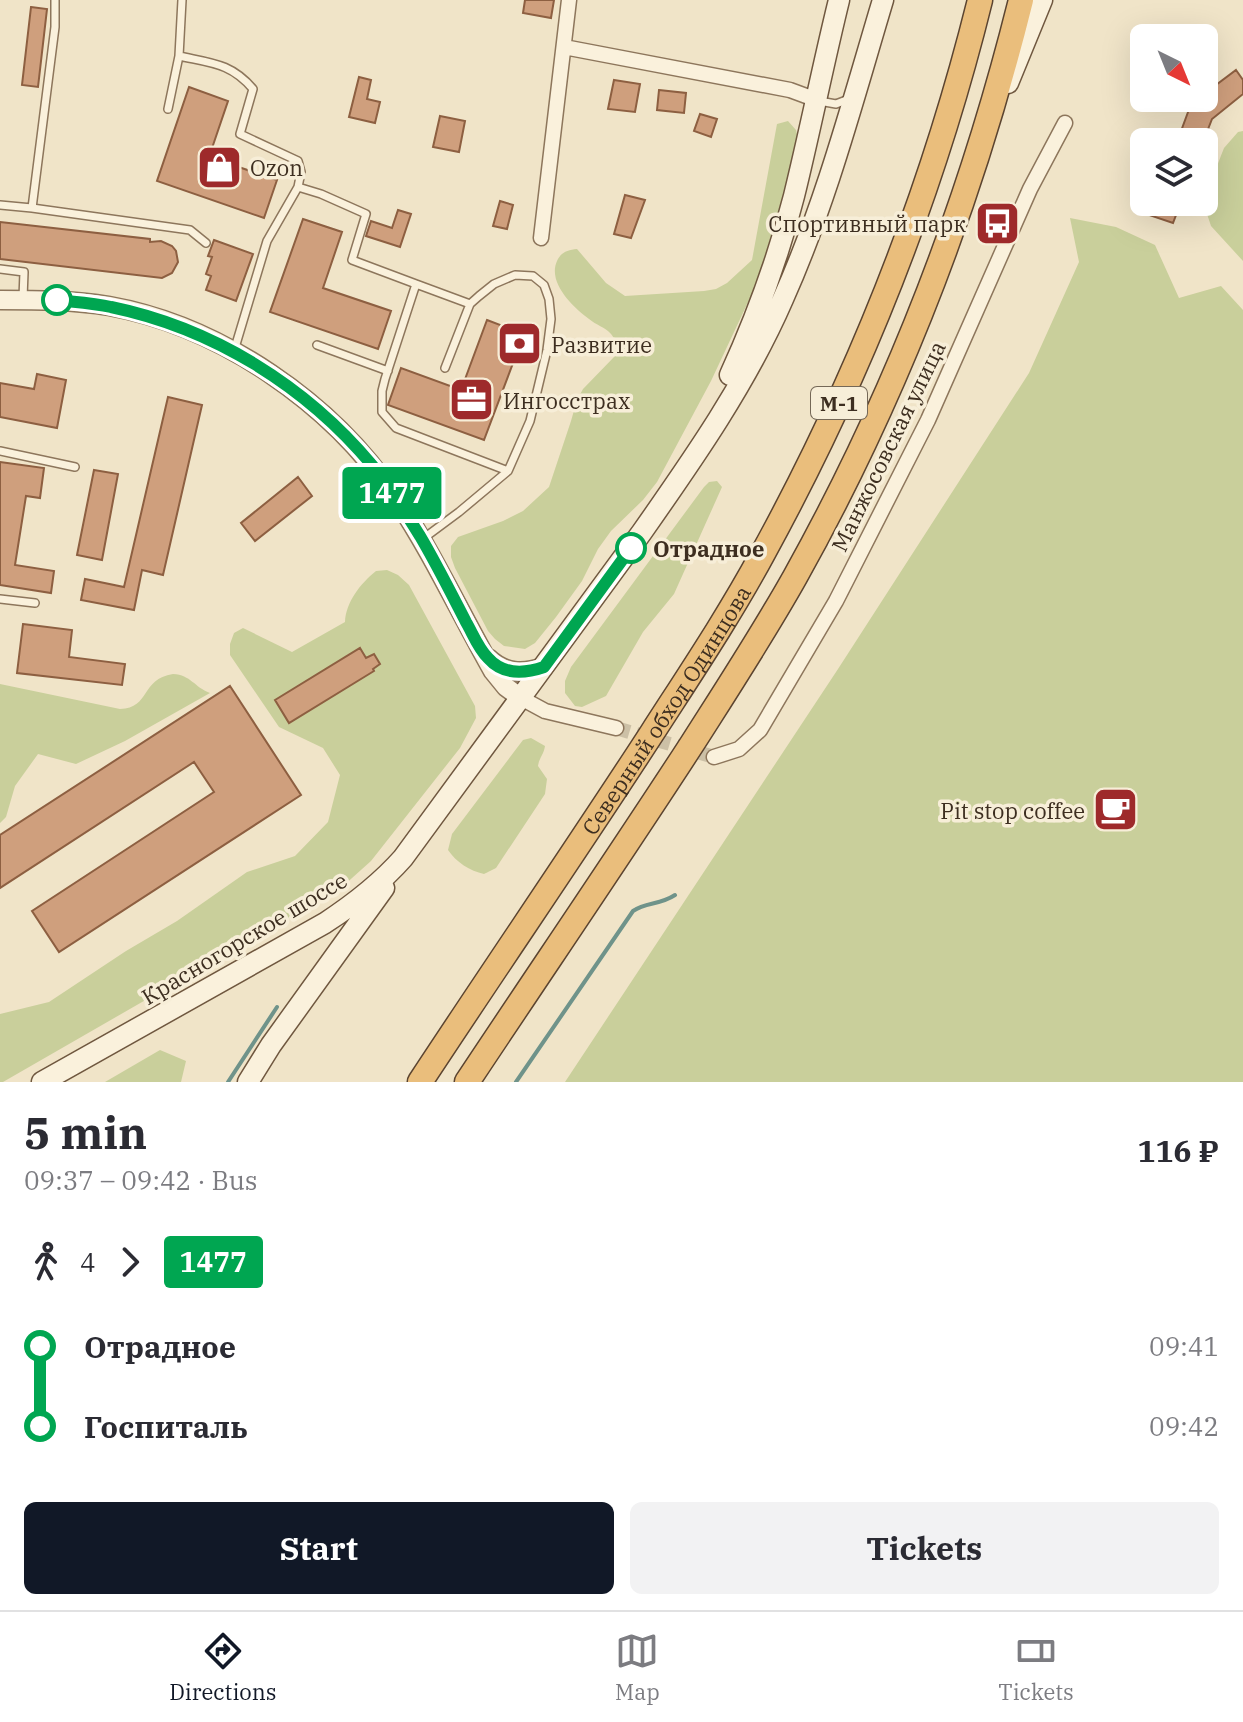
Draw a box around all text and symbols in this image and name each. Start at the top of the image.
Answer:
north arrow [1130,24,1218,112]
map controls [1130,24,1218,216]
button: layers [1130,128,1218,216]
shop icon: Ozon [195,143,243,191]
place label: Ozon [250,153,303,182]
bus stop icon: Спортивный парк [973,199,1021,247]
place label: Спортивный парк [768,209,966,238]
unlabelled marker [42,285,72,315]
bank icon: Развитие [496,320,544,368]
place label: Развитие [551,330,652,359]
street label: Манжосовская улица [824,336,952,556]
office icon: Ингосстрах [448,376,496,424]
place label: Ингосстрах [503,386,630,415]
road number: М-1 [811,387,867,419]
line badge: 1477 [336,467,448,519]
text: 1477 [358,474,426,511]
marker: Отрадное [616,533,646,563]
place label: Отрадное [653,534,765,563]
street label: Северный обход Одинцова [575,580,756,840]
cafe icon: Pit stop coffee [1092,786,1140,834]
place label: Pit stop coffee [940,796,1085,825]
street label: Красногорское шоссе [136,865,352,1011]
text: 5 min [24,1104,147,1161]
text: 116 ₽ [1138,1131,1219,1170]
text: 09:37 – 09:42 · Bus [24,1163,258,1197]
icon: walk [24,1240,68,1284]
icon: forward [108,1240,152,1284]
text: 1477 [180,1243,247,1280]
text: 4 [80,1245,96,1279]
text: Отрадное [84,1327,236,1366]
text: 09:41 [1149,1329,1219,1363]
text: Госпиталь [84,1407,248,1446]
text: 09:42 [1149,1409,1219,1443]
button: Start [24,1502,614,1594]
button: Tickets [630,1502,1219,1594]
tab: Directions [169,1629,277,1706]
tab: Map [615,1629,660,1706]
tab: Tickets [998,1629,1074,1706]

